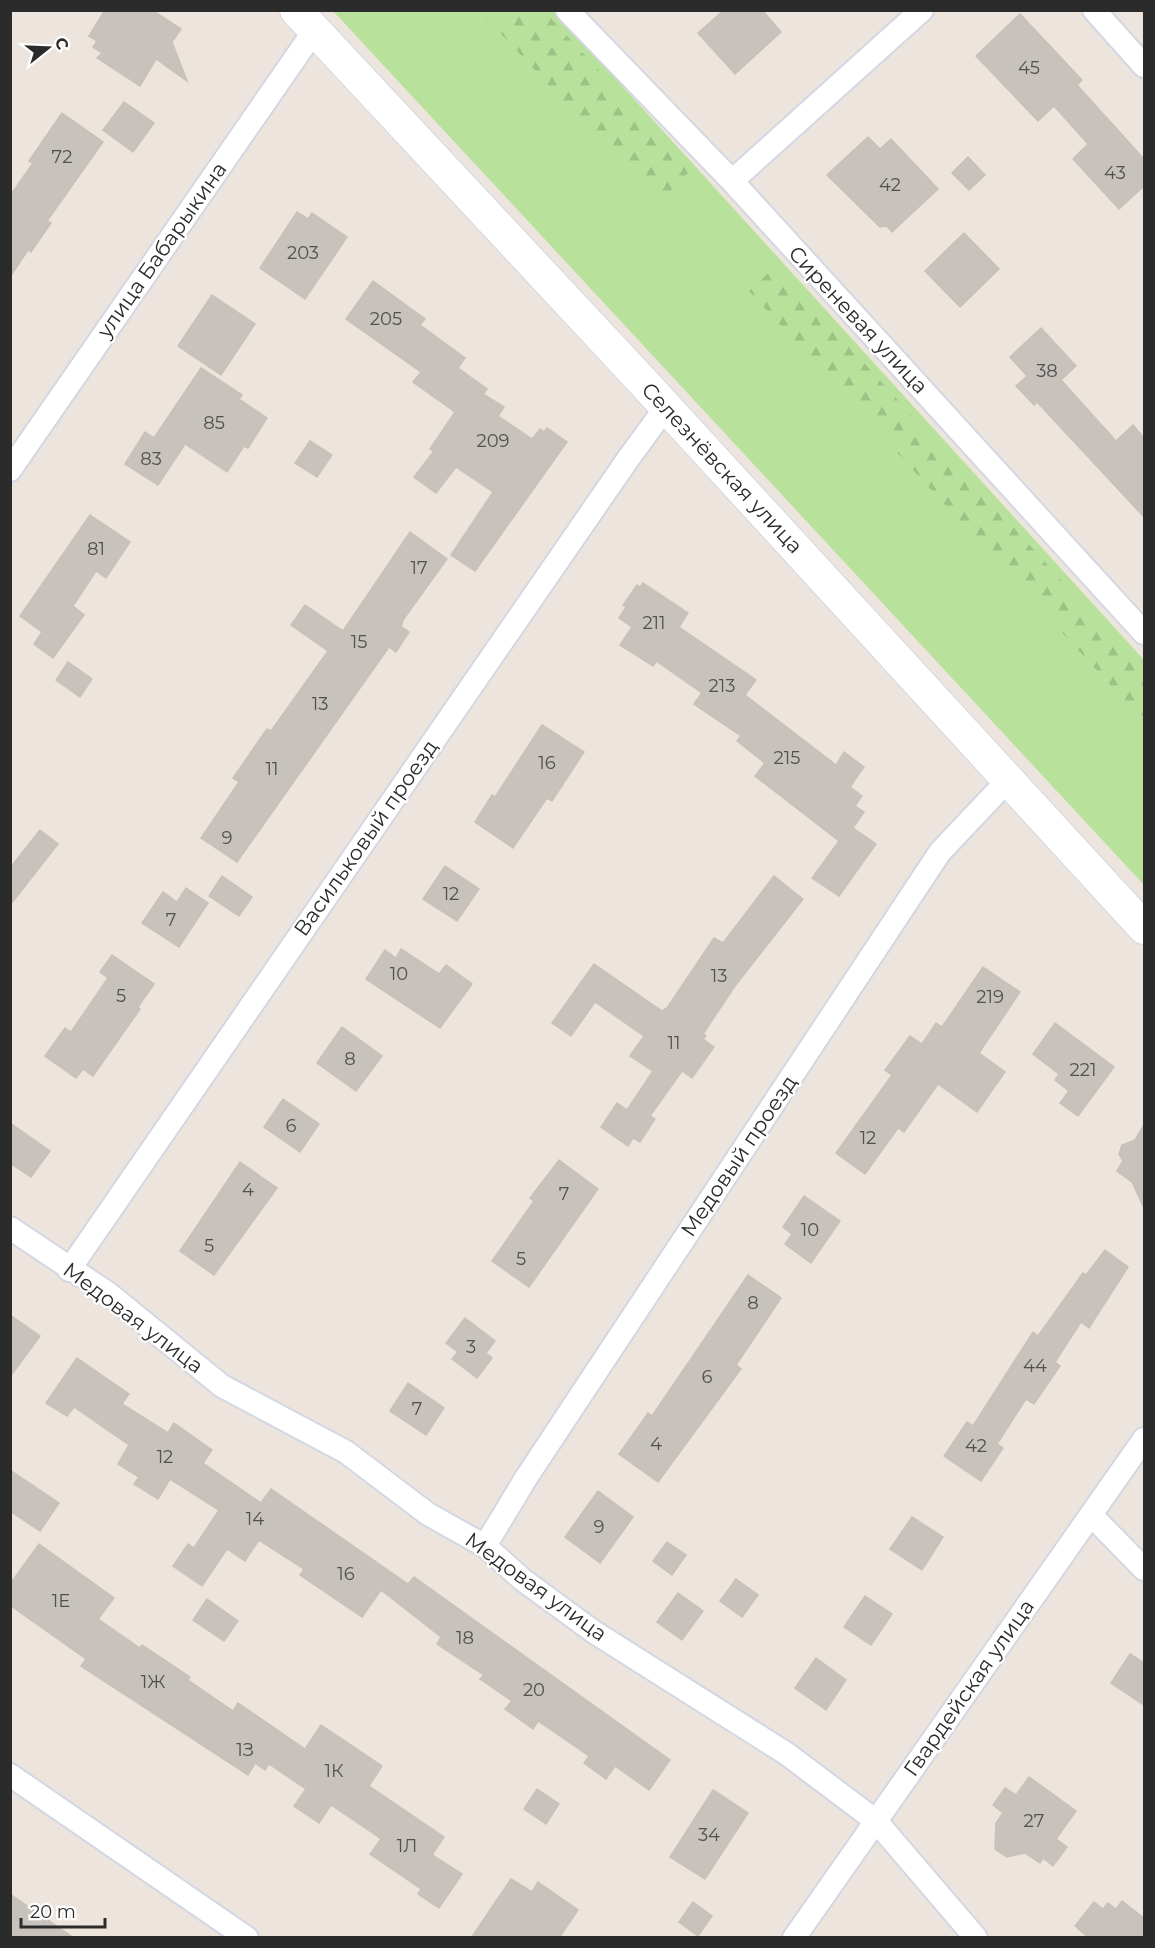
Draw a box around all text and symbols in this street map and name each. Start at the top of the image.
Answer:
north arrow [18,18,78,78]
text: С [51,35,73,52]
house number: 45 [1018,57,1040,79]
house number: 72 [52,146,72,168]
street label: улица Бабарыкина [91,157,232,343]
house number: 43 [1104,162,1126,184]
house number: 42 [879,174,901,196]
street label: Сиреневая улица [783,241,933,399]
house number: 203 [287,242,319,264]
house number: 205 [370,308,402,330]
house number: 38 [1036,360,1058,382]
street label: Селезнёвская улица [637,377,808,558]
house number: 85 [203,412,225,434]
house number: 209 [476,430,510,452]
house number: 83 [140,448,162,470]
house number: 81 [87,538,105,560]
house number: 17 [410,557,428,579]
house number: 211 [642,612,666,634]
house number: 15 [351,631,367,653]
house number: 213 [709,675,735,697]
house number: 13 [312,693,328,715]
street label: Васильковый проезд [288,735,443,941]
house number: 215 [774,747,800,769]
house number: 16 [538,752,556,774]
house number: 11 [266,758,279,780]
house number: 9 [222,827,233,849]
house number: 12 [443,883,459,905]
house number: 7 [166,909,176,931]
house number: 10 [390,963,408,985]
house number: 13 [711,965,727,987]
house number: 5 [116,985,126,1007]
house number: 219 [976,986,1004,1008]
house number: 11 [668,1032,681,1054]
house number: 8 [344,1048,356,1070]
house number: 221 [1070,1059,1096,1081]
street label: Медовый проезд [675,1070,802,1241]
house number: 6 [286,1115,297,1137]
house number: 12 [860,1127,876,1149]
house number: 4 [242,1179,254,1201]
house number: 7 [559,1183,569,1205]
house number: 10 [801,1219,819,1241]
house number: 5 [204,1235,214,1257]
house number: 5 [516,1248,526,1270]
street label: Медовая улица [58,1257,208,1378]
house number: 8 [747,1292,759,1314]
house number: 3 [466,1336,476,1358]
house number: 44 [1023,1355,1047,1377]
house number: 6 [702,1366,713,1388]
house number: 7 [412,1398,422,1420]
house number: 4 [650,1433,662,1455]
house number: 42 [965,1435,987,1457]
house number: 12 [157,1446,173,1468]
house number: 14 [246,1508,264,1530]
house number: 9 [594,1516,605,1538]
street label: Медовая улица [461,1527,612,1646]
house number: 16 [337,1563,355,1585]
house number: 1Е [52,1590,70,1612]
street label: Гвардейская улица [898,1595,1039,1781]
house number: 18 [456,1627,474,1649]
house number: 1Ж [141,1671,165,1693]
house number: 20 [523,1679,545,1701]
house number: 1З [236,1739,254,1761]
house number: 1К [324,1760,344,1782]
house number: 27 [1024,1810,1044,1832]
house number: 34 [698,1824,720,1846]
house number: 1Л [397,1835,417,1857]
scale bar [21,1891,105,1929]
text: 20 m [30,1901,76,1923]

